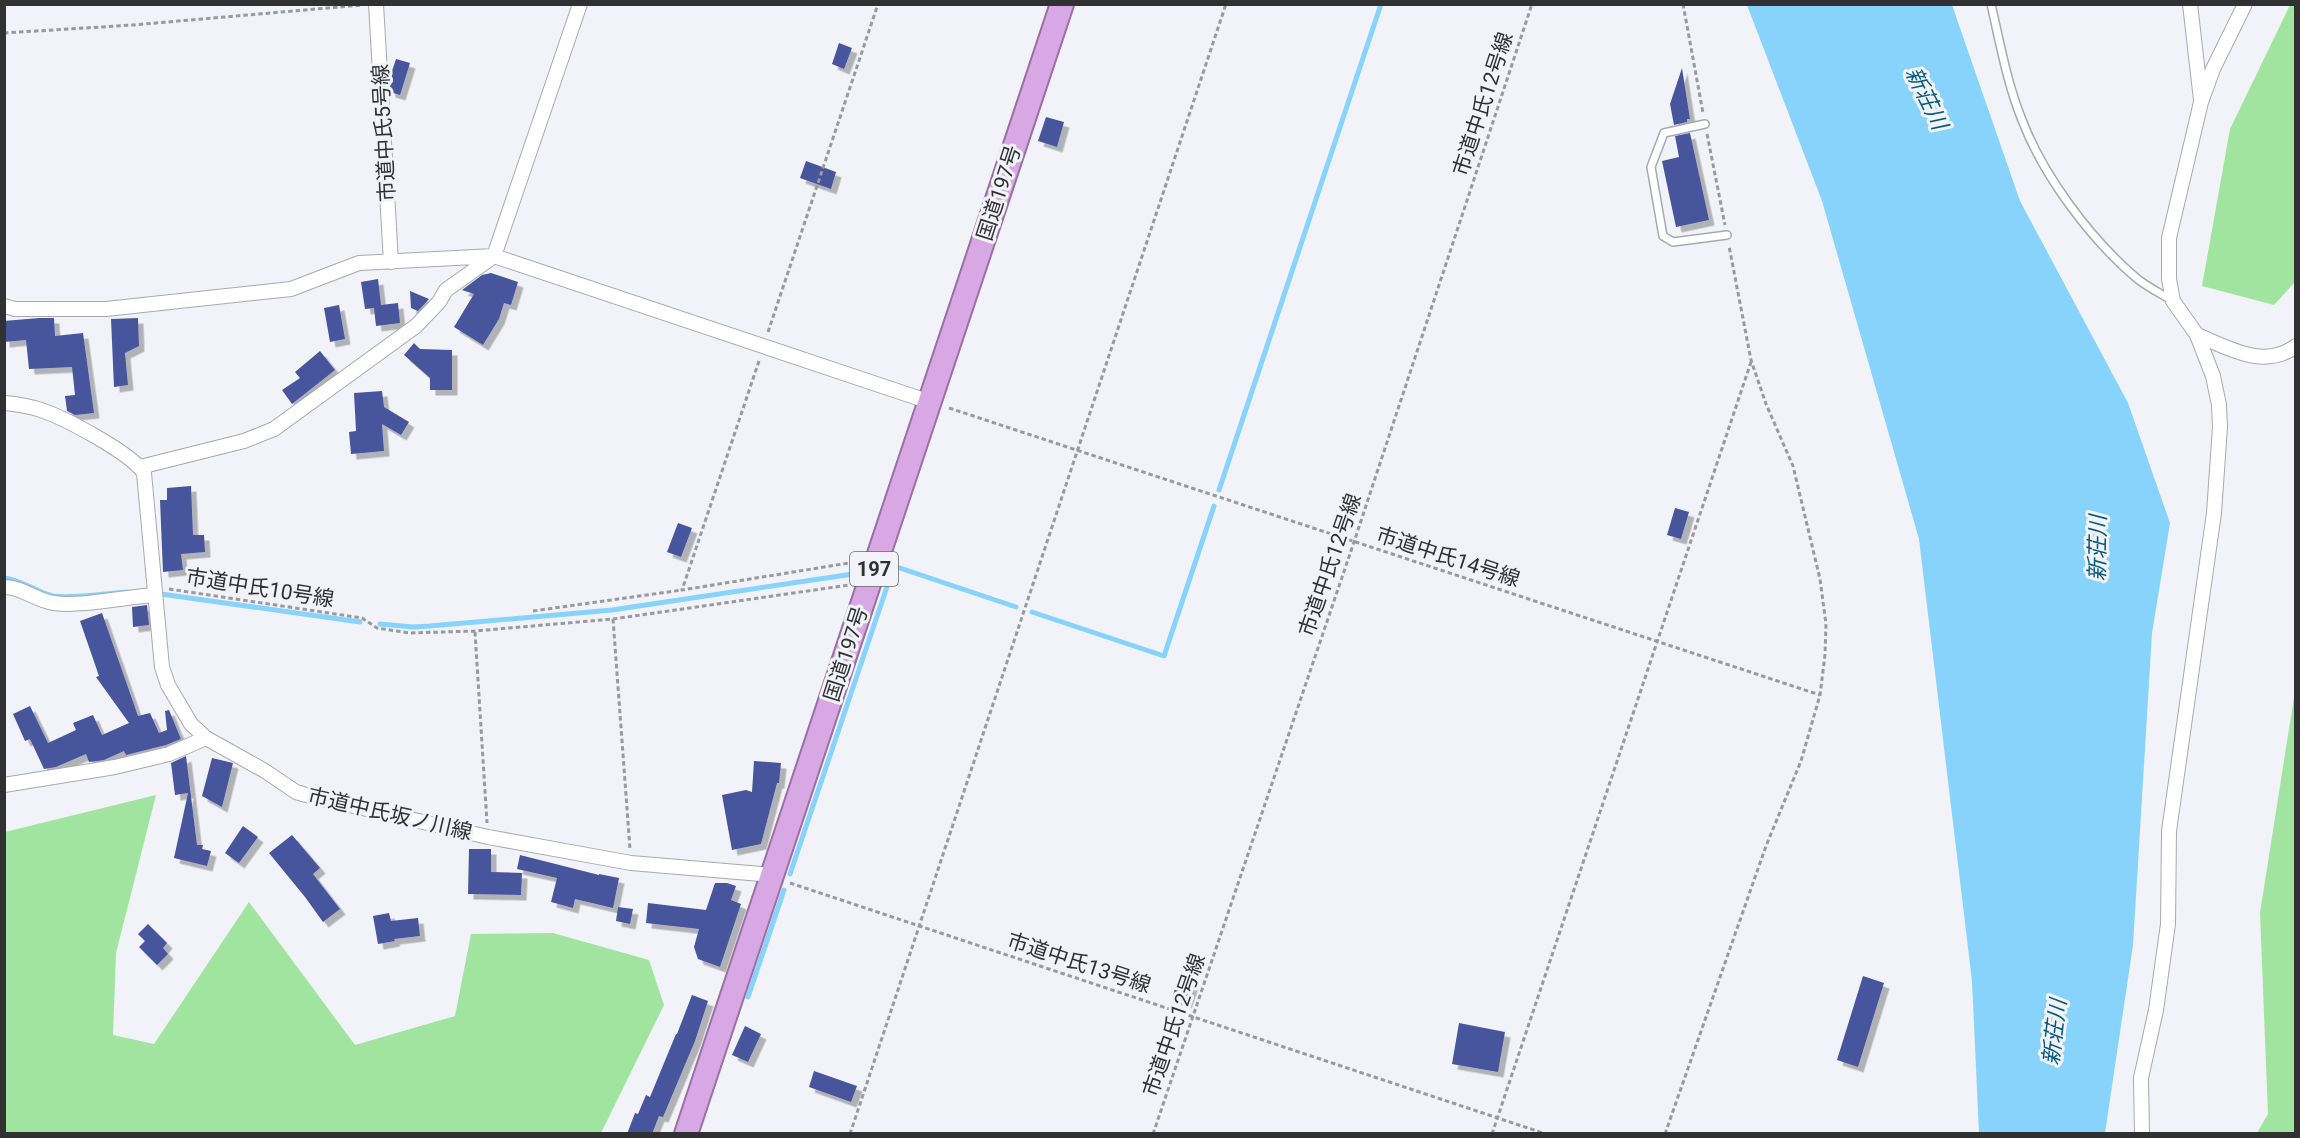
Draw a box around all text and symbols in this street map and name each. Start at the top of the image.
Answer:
street label: 市道中氏12号線 [1448,29,1518,179]
water label: 新荘川 [1901,63,1953,135]
street label: 市道中氏5号線 [368,64,400,202]
street label: 国道197号 [972,142,1026,244]
street label: 市道中氏12号線 [1294,490,1366,640]
water label: 新荘川 [2084,513,2111,581]
street label: 市道中氏14号線 [1373,522,1523,592]
road number: 197 [850,552,898,586]
street label: 市道中氏10号線 [184,564,336,612]
street label: 国道197号 [819,603,873,705]
street label: 市道中氏坂ノ川線 [305,783,475,845]
street label: 市道中氏13号線 [1004,928,1154,998]
street label: 市道中氏12号線 [1138,950,1210,1100]
water label: 新荘川 [2038,996,2071,1066]

